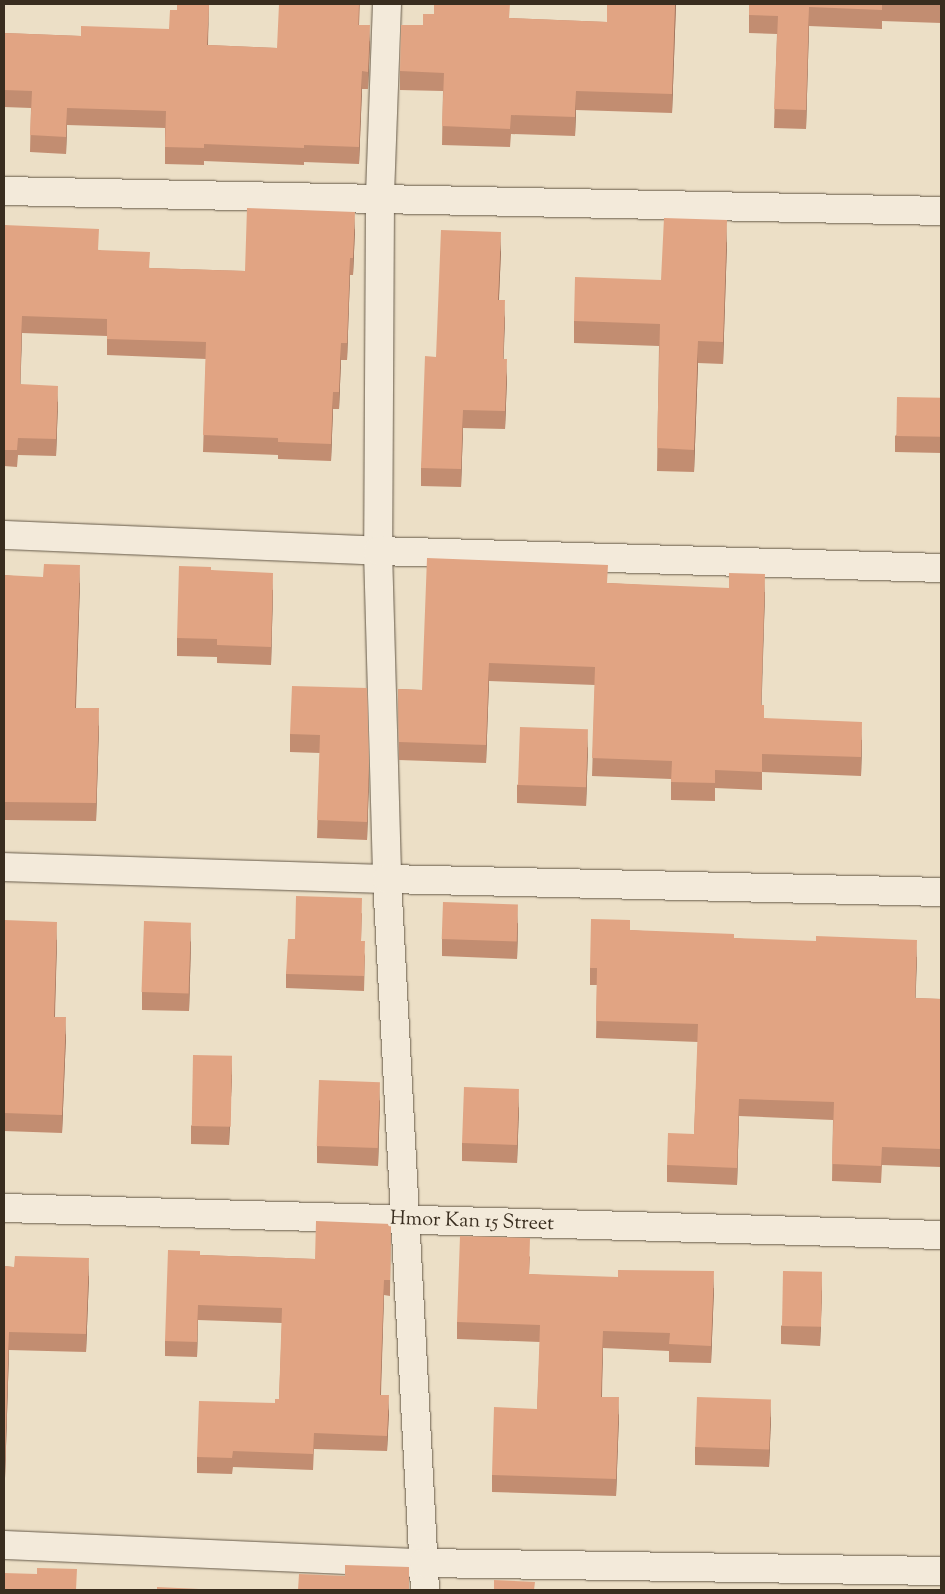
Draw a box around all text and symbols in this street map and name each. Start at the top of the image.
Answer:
street label: Hmor Kan 15 Street [390,1207,554,1237]

